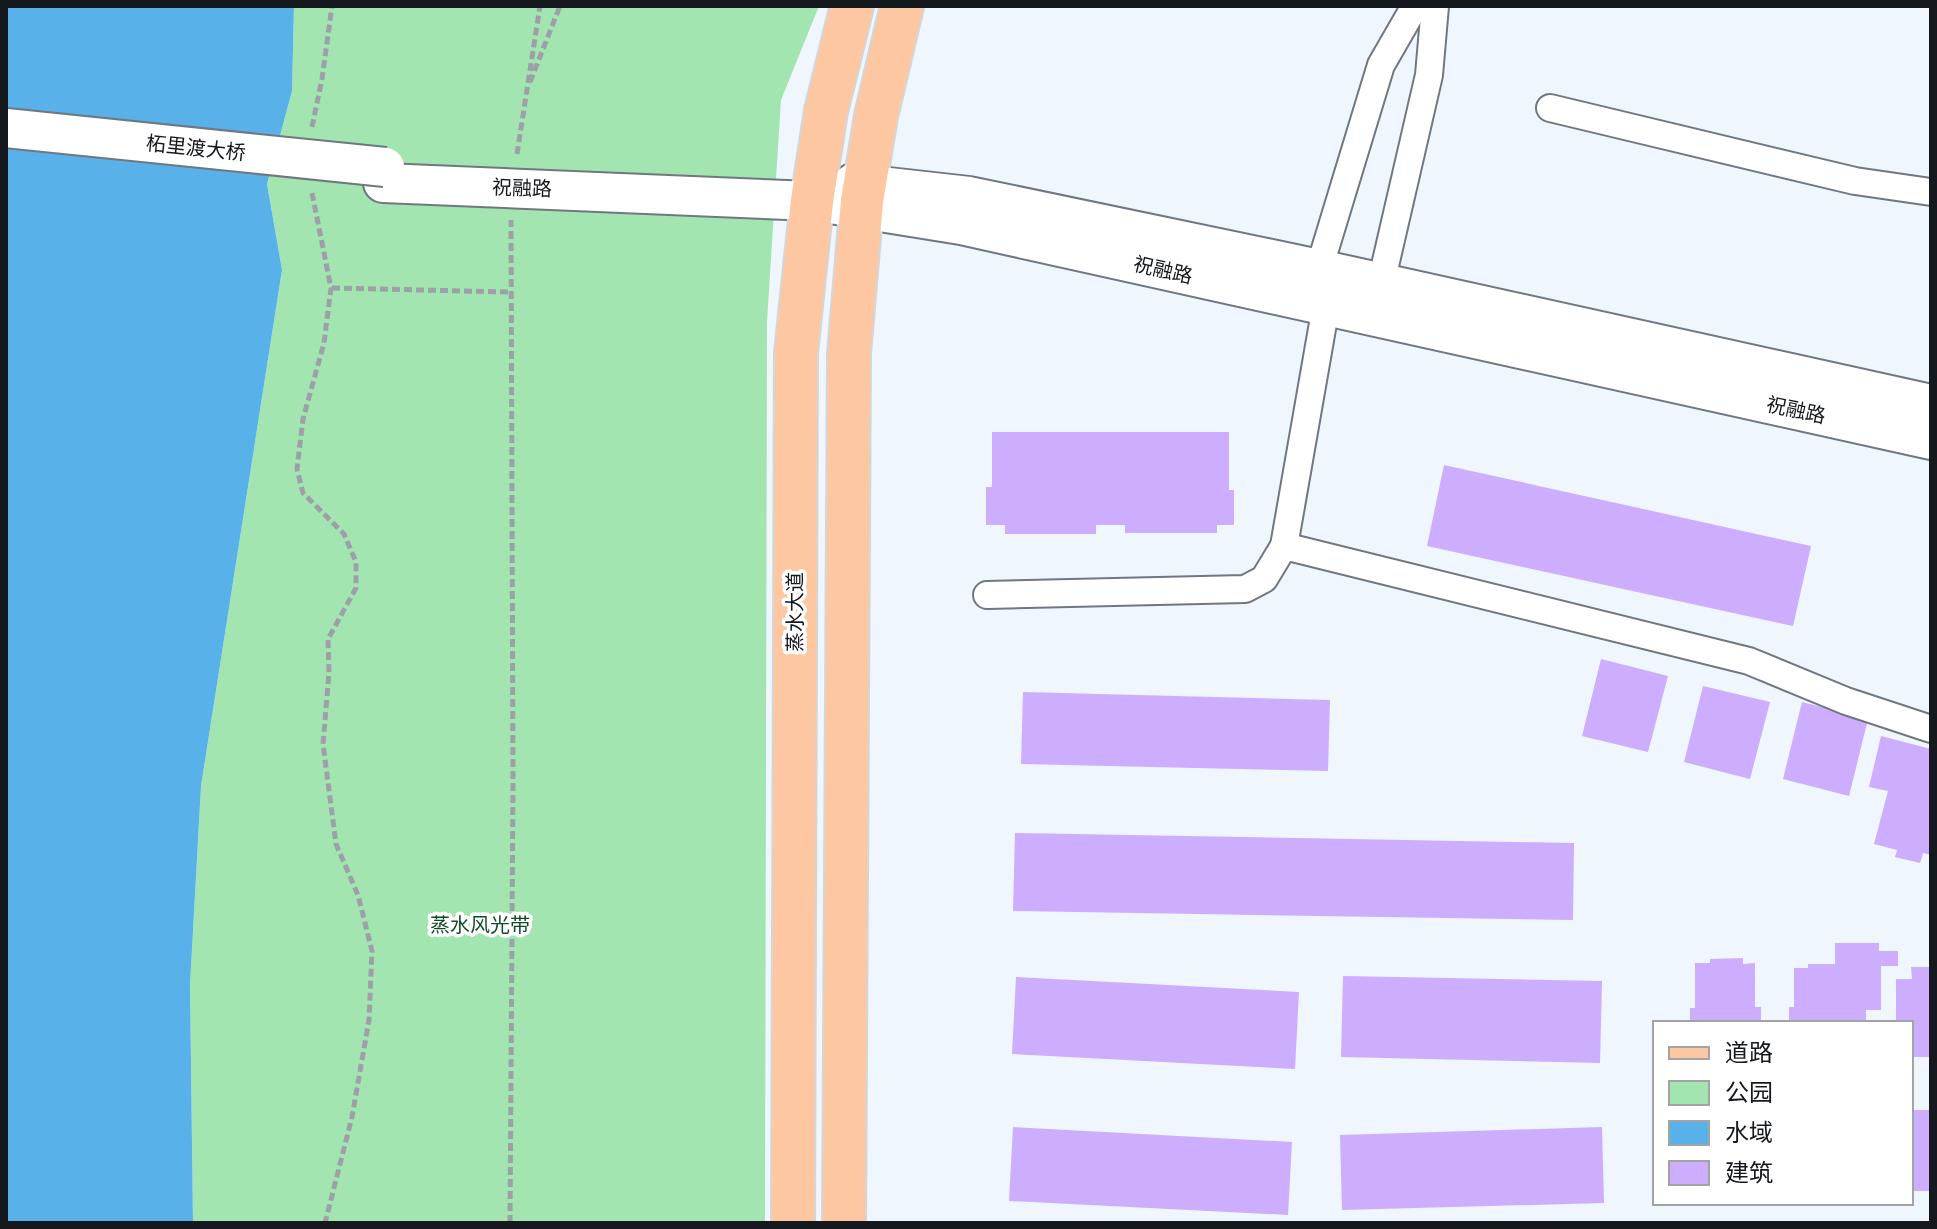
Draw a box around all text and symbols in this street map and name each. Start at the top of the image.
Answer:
street label: 柘里渡大桥 [145,130,247,166]
street label: 祝融路 [492,174,552,202]
street label: 祝融路 [1131,251,1195,289]
street label: 祝融路 [1764,391,1828,429]
street label: 蒸水大道 [782,572,808,652]
park label: 蒸水风光带 [430,912,530,938]
legend [1653,1021,1913,1205]
text: 道路 [1725,1037,1773,1068]
text: 公园 [1725,1077,1773,1108]
text: 水域 [1725,1117,1773,1148]
text: 建筑 [1725,1157,1773,1188]

